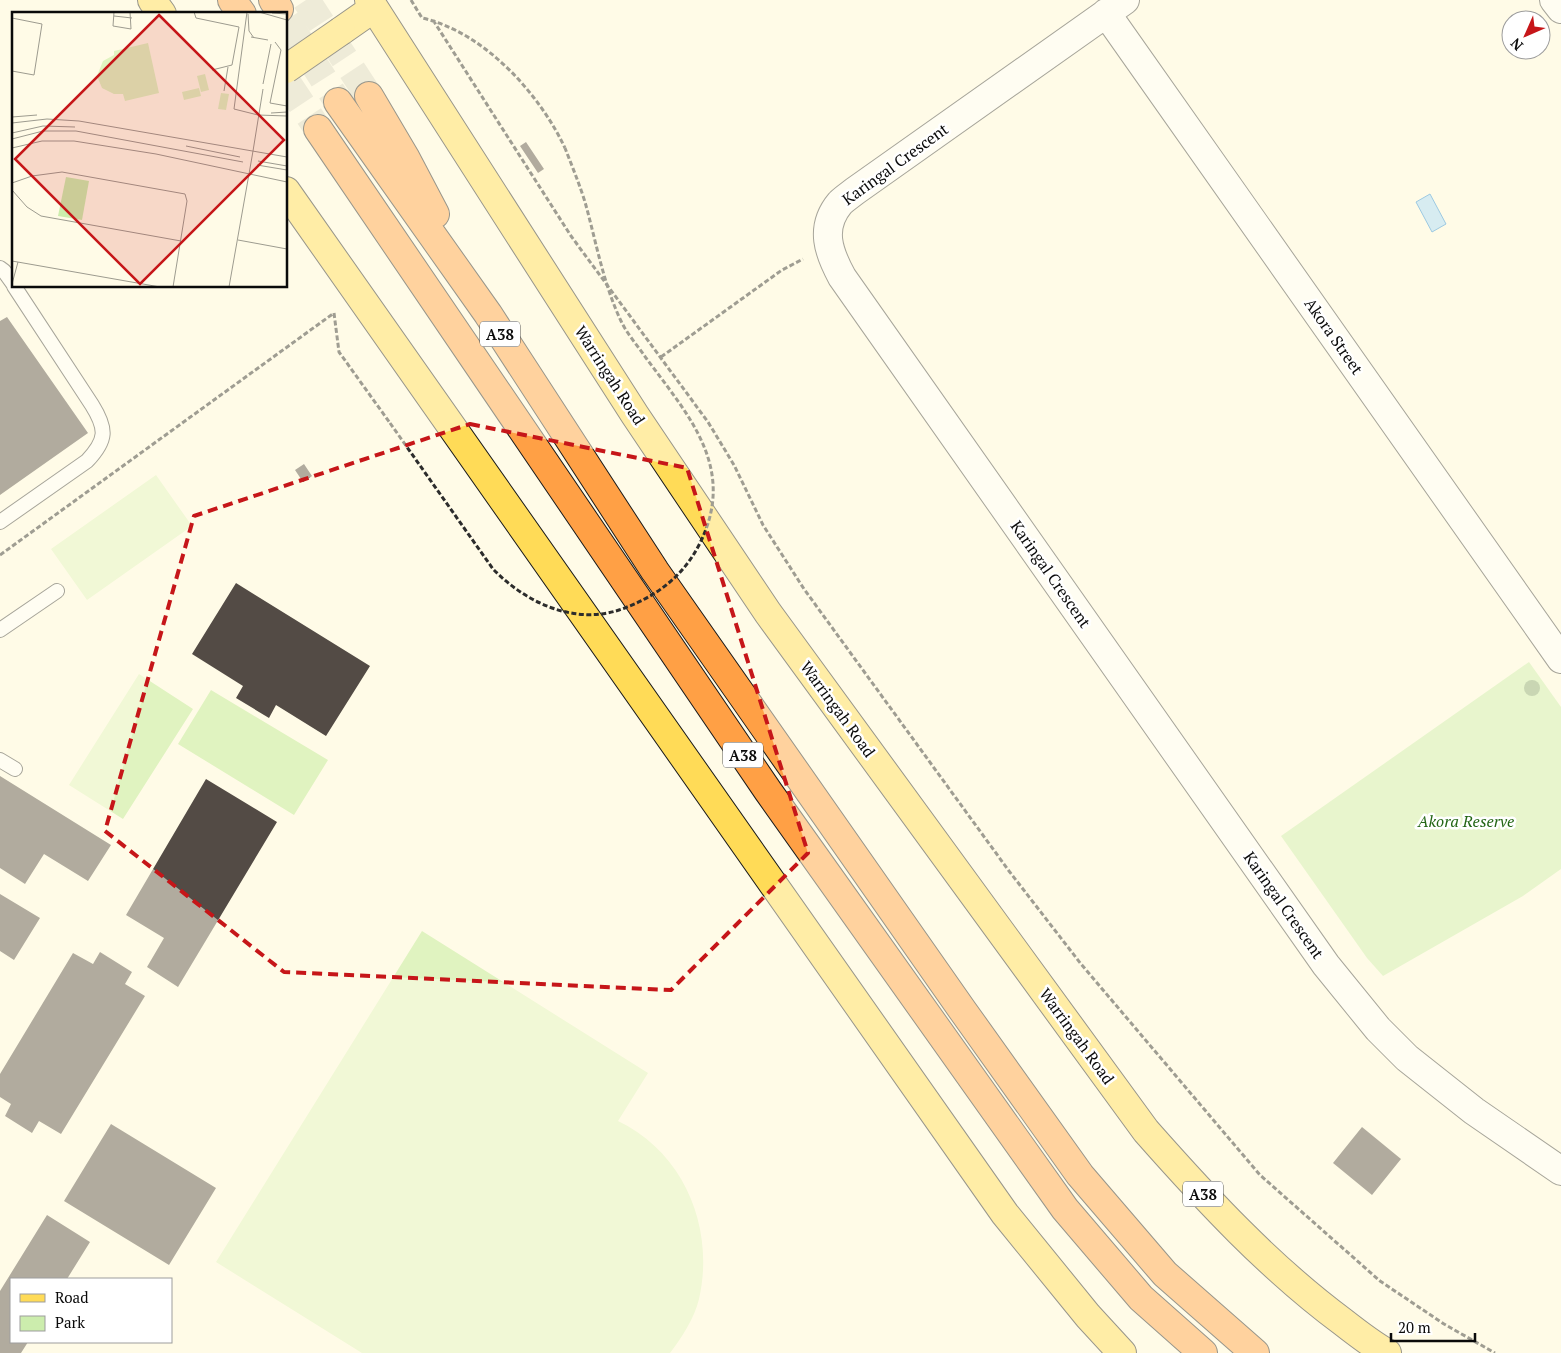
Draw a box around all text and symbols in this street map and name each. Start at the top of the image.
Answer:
north arrow [1501,10,1551,60]
inset map [12,12,288,288]
text: N [1506,34,1527,55]
street label: Karingal Crescent [837,118,953,210]
street label: Akora Street [1300,293,1368,379]
street label: Warringah Road [570,321,650,429]
road number: A38 [480,322,520,346]
street label: Karingal Crescent [1006,516,1096,632]
street label: Warringah Road [796,656,880,762]
road number: A38 [723,742,763,768]
park label: Akora Reserve [1417,810,1514,832]
street label: Karingal Crescent [1239,847,1329,963]
street label: Warringah Road [1035,983,1119,1089]
road number: A38 [1183,1182,1223,1206]
legend [10,1278,172,1343]
text: Road [55,1287,88,1307]
scale bar [1391,1310,1475,1342]
text: Park [55,1312,85,1332]
text: 20 m [1398,1317,1431,1337]

